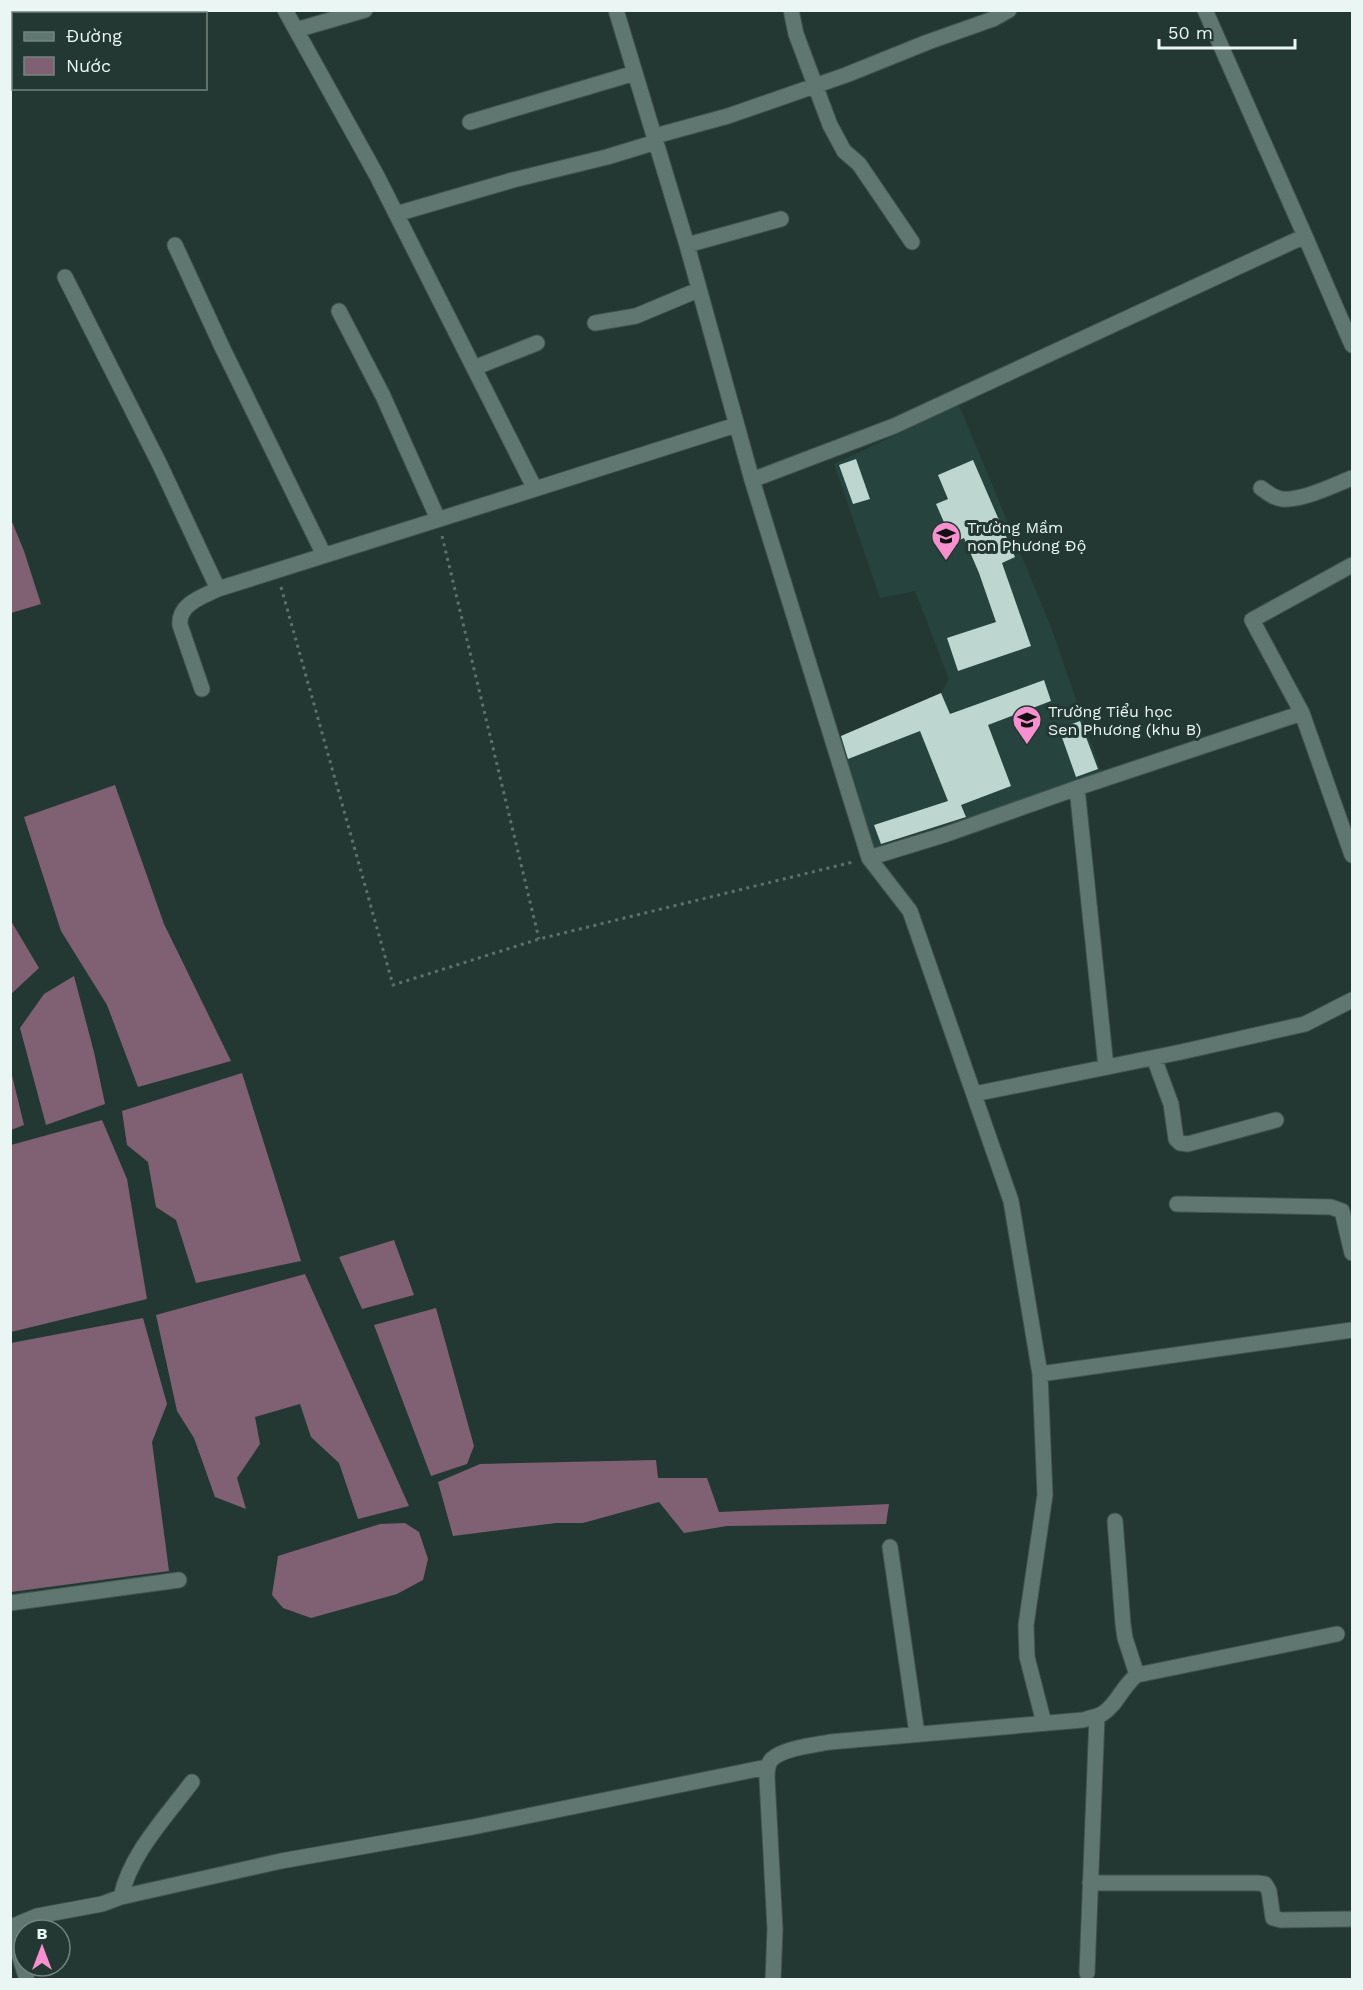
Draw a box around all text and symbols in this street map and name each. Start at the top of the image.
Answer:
legend [12,12,207,90]
scale bar [1159,12,1296,50]
text: 50 m [1168,22,1213,43]
text: Đường [66,25,122,46]
text: Nước [66,55,111,76]
place label: Trường Mầm non Phương Độ [967,518,1086,555]
school or university icon: Trường Mầm non Phương Độ [930,520,962,562]
place label: Trường Tiểu học Sen Phương (khu B) [1048,702,1201,739]
school or university icon: Trường Tiểu học Sen Phương (khu B) [1011,704,1043,746]
north arrow [12,1918,72,1978]
text: B [37,1924,48,1943]

